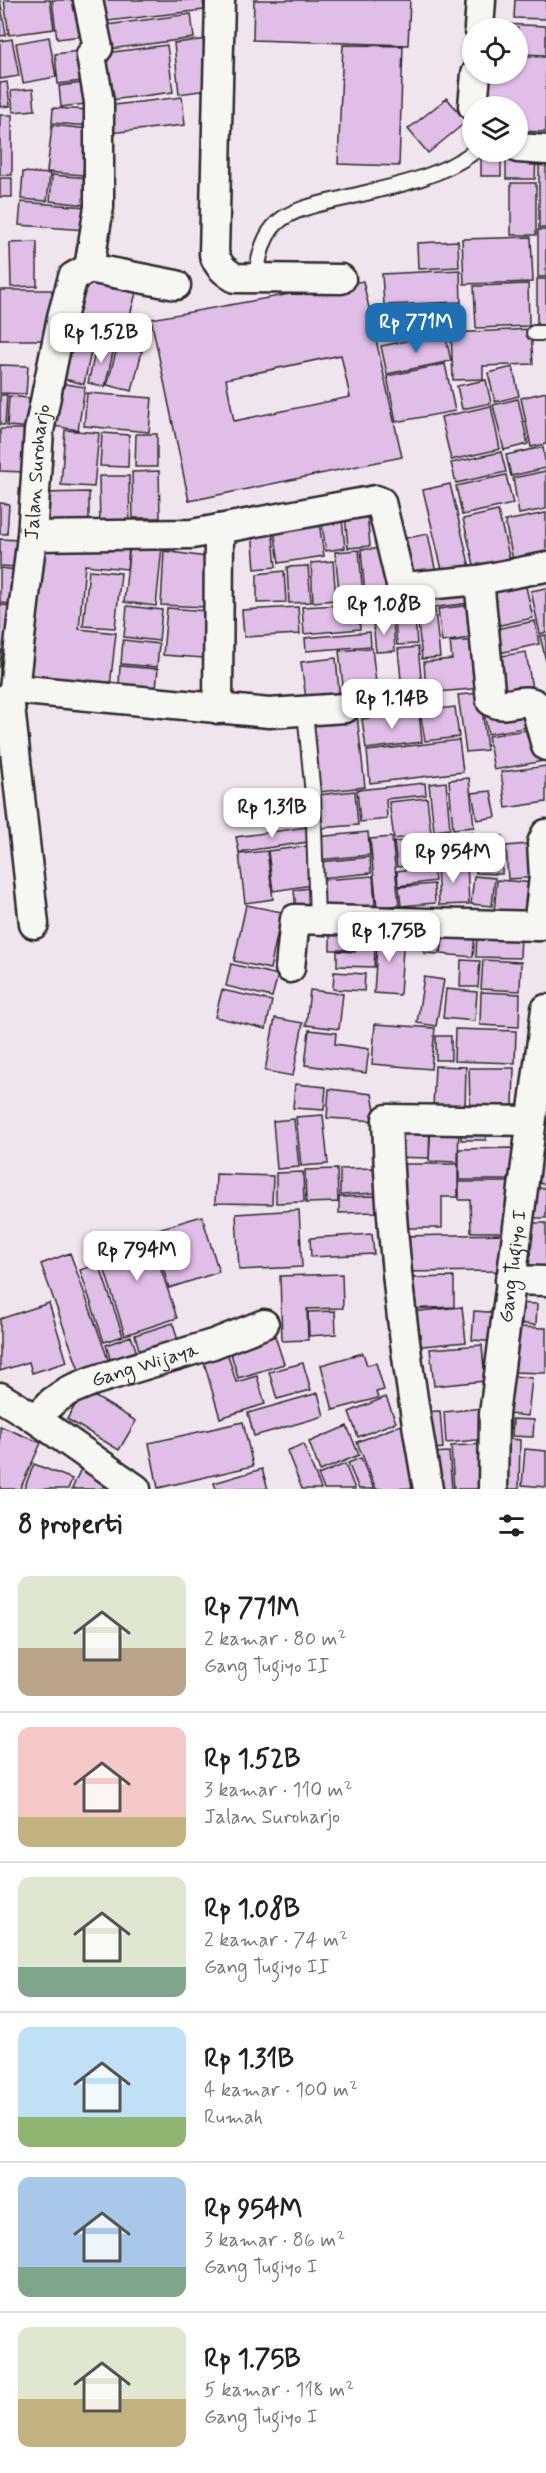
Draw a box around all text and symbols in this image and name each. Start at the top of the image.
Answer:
map controls [462,18,528,162]
button: locate [462,18,528,84]
button: layers [462,96,528,162]
pin: Rp 771M [361,303,471,354]
text: Rp 771M [379,309,453,336]
pin: Rp 1.52B [39,313,163,364]
text: Rp 1.52B [64,319,138,346]
street label: Jalan Suroharjo [18,402,58,541]
pin: Rp 1.08B [322,585,446,636]
text: Rp 1.08B [347,591,421,618]
pin: Rp 1.14B [330,679,454,730]
text: Rp 1.14B [356,685,428,712]
pin: Rp 1.31B [210,788,334,839]
text: Rp 1.31B [237,794,307,821]
pin: Rp 954M [398,833,508,884]
text: Rp 954M [415,839,491,866]
pin: Rp 1.75B [327,912,451,963]
text: Rp 1.75B [352,918,426,945]
street label: Gang Tugiyo I [492,1208,534,1324]
pin: Rp 794M [82,1231,192,1282]
text: Rp 794M [97,1237,177,1264]
street label: Gang Wijaya [88,1335,203,1394]
text: 8 properti [18,1508,122,1542]
icon: filters [495,1509,528,1542]
text: Rp 771M [204,1592,299,1626]
icon: home [66,1600,138,1672]
text: 2 kamar · 80 m² [204,1626,346,1653]
text: Gang Tugiyo II [204,1653,329,1680]
text: Rp 1.52B [204,1743,300,1777]
icon: home [66,1751,138,1823]
text: 3 kamar · 110 m² [204,1777,352,1804]
text: Jalan Suroharjo [204,1804,340,1831]
text: Rp 1.08B [204,1893,300,1927]
icon: home [66,1901,138,1973]
text: 2 kamar · 74 m² [204,1927,348,1954]
text: Gang Tugiyo II [204,1954,329,1981]
text: Rp 1.31B [204,2043,294,2077]
icon: home [66,2051,138,2123]
text: 4 kamar · 100 m² [204,2077,358,2104]
text: Rumah [204,2104,263,2131]
text: Rp 954M [204,2193,302,2227]
icon: home [66,2201,138,2273]
text: 3 kamar · 86 m² [204,2227,345,2254]
text: Gang Tugiyo I [204,2254,318,2281]
text: Rp 1.75B [204,2343,301,2377]
icon: home [66,2351,138,2423]
text: 5 kamar · 118 m² [204,2377,354,2404]
text: Gang Tugiyo I [204,2404,318,2431]

